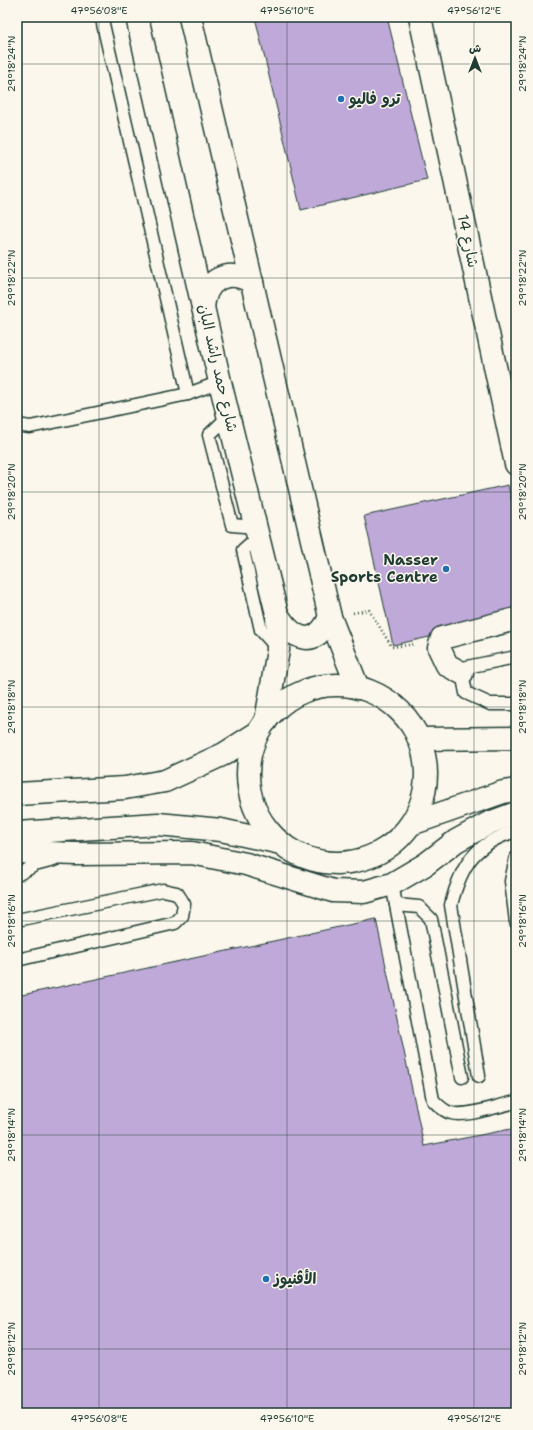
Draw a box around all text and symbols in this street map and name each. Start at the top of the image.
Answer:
text: 47°56'08"E [70,4,128,17]
text: 47°56'10"E [260,4,314,17]
text: 47°56'12"E [447,4,501,17]
text: 29°18'24"N [5,36,18,92]
text: 29°18'24"N [516,36,529,92]
north arrow [455,38,495,78]
text: ش [469,41,481,56]
place label: ترو فاليو [348,89,401,109]
marker: ترو فاليو [336,94,346,104]
street label: شارع 14 [453,213,483,269]
text: 29°18'22"N [5,250,18,306]
text: 29°18'22"N [516,250,529,306]
street label: شارع حمد راشد البان [194,302,242,434]
text: 29°18'20"N [5,463,18,521]
text: 29°18'20"N [516,463,529,521]
place label: Nasser Sports Centre [331,550,438,587]
marker: Nasser Sports Centre [441,564,451,574]
text: 29°18'18"N [5,680,18,734]
text: 29°18'18"N [516,680,529,734]
text: 29°18'16"N [5,894,18,948]
text: 29°18'16"N [516,894,529,948]
text: 29°18'14"N [5,1108,18,1162]
text: 29°18'14"N [516,1108,529,1162]
place label: الأڤنيوز [272,1268,316,1289]
marker: الأڤنيوز [261,1274,271,1284]
text: 29°18'12"N [5,1322,18,1376]
text: 29°18'12"N [516,1322,529,1376]
text: 47°56'08"E [70,1412,128,1425]
text: 47°56'10"E [260,1412,314,1425]
text: 47°56'12"E [447,1412,501,1425]

